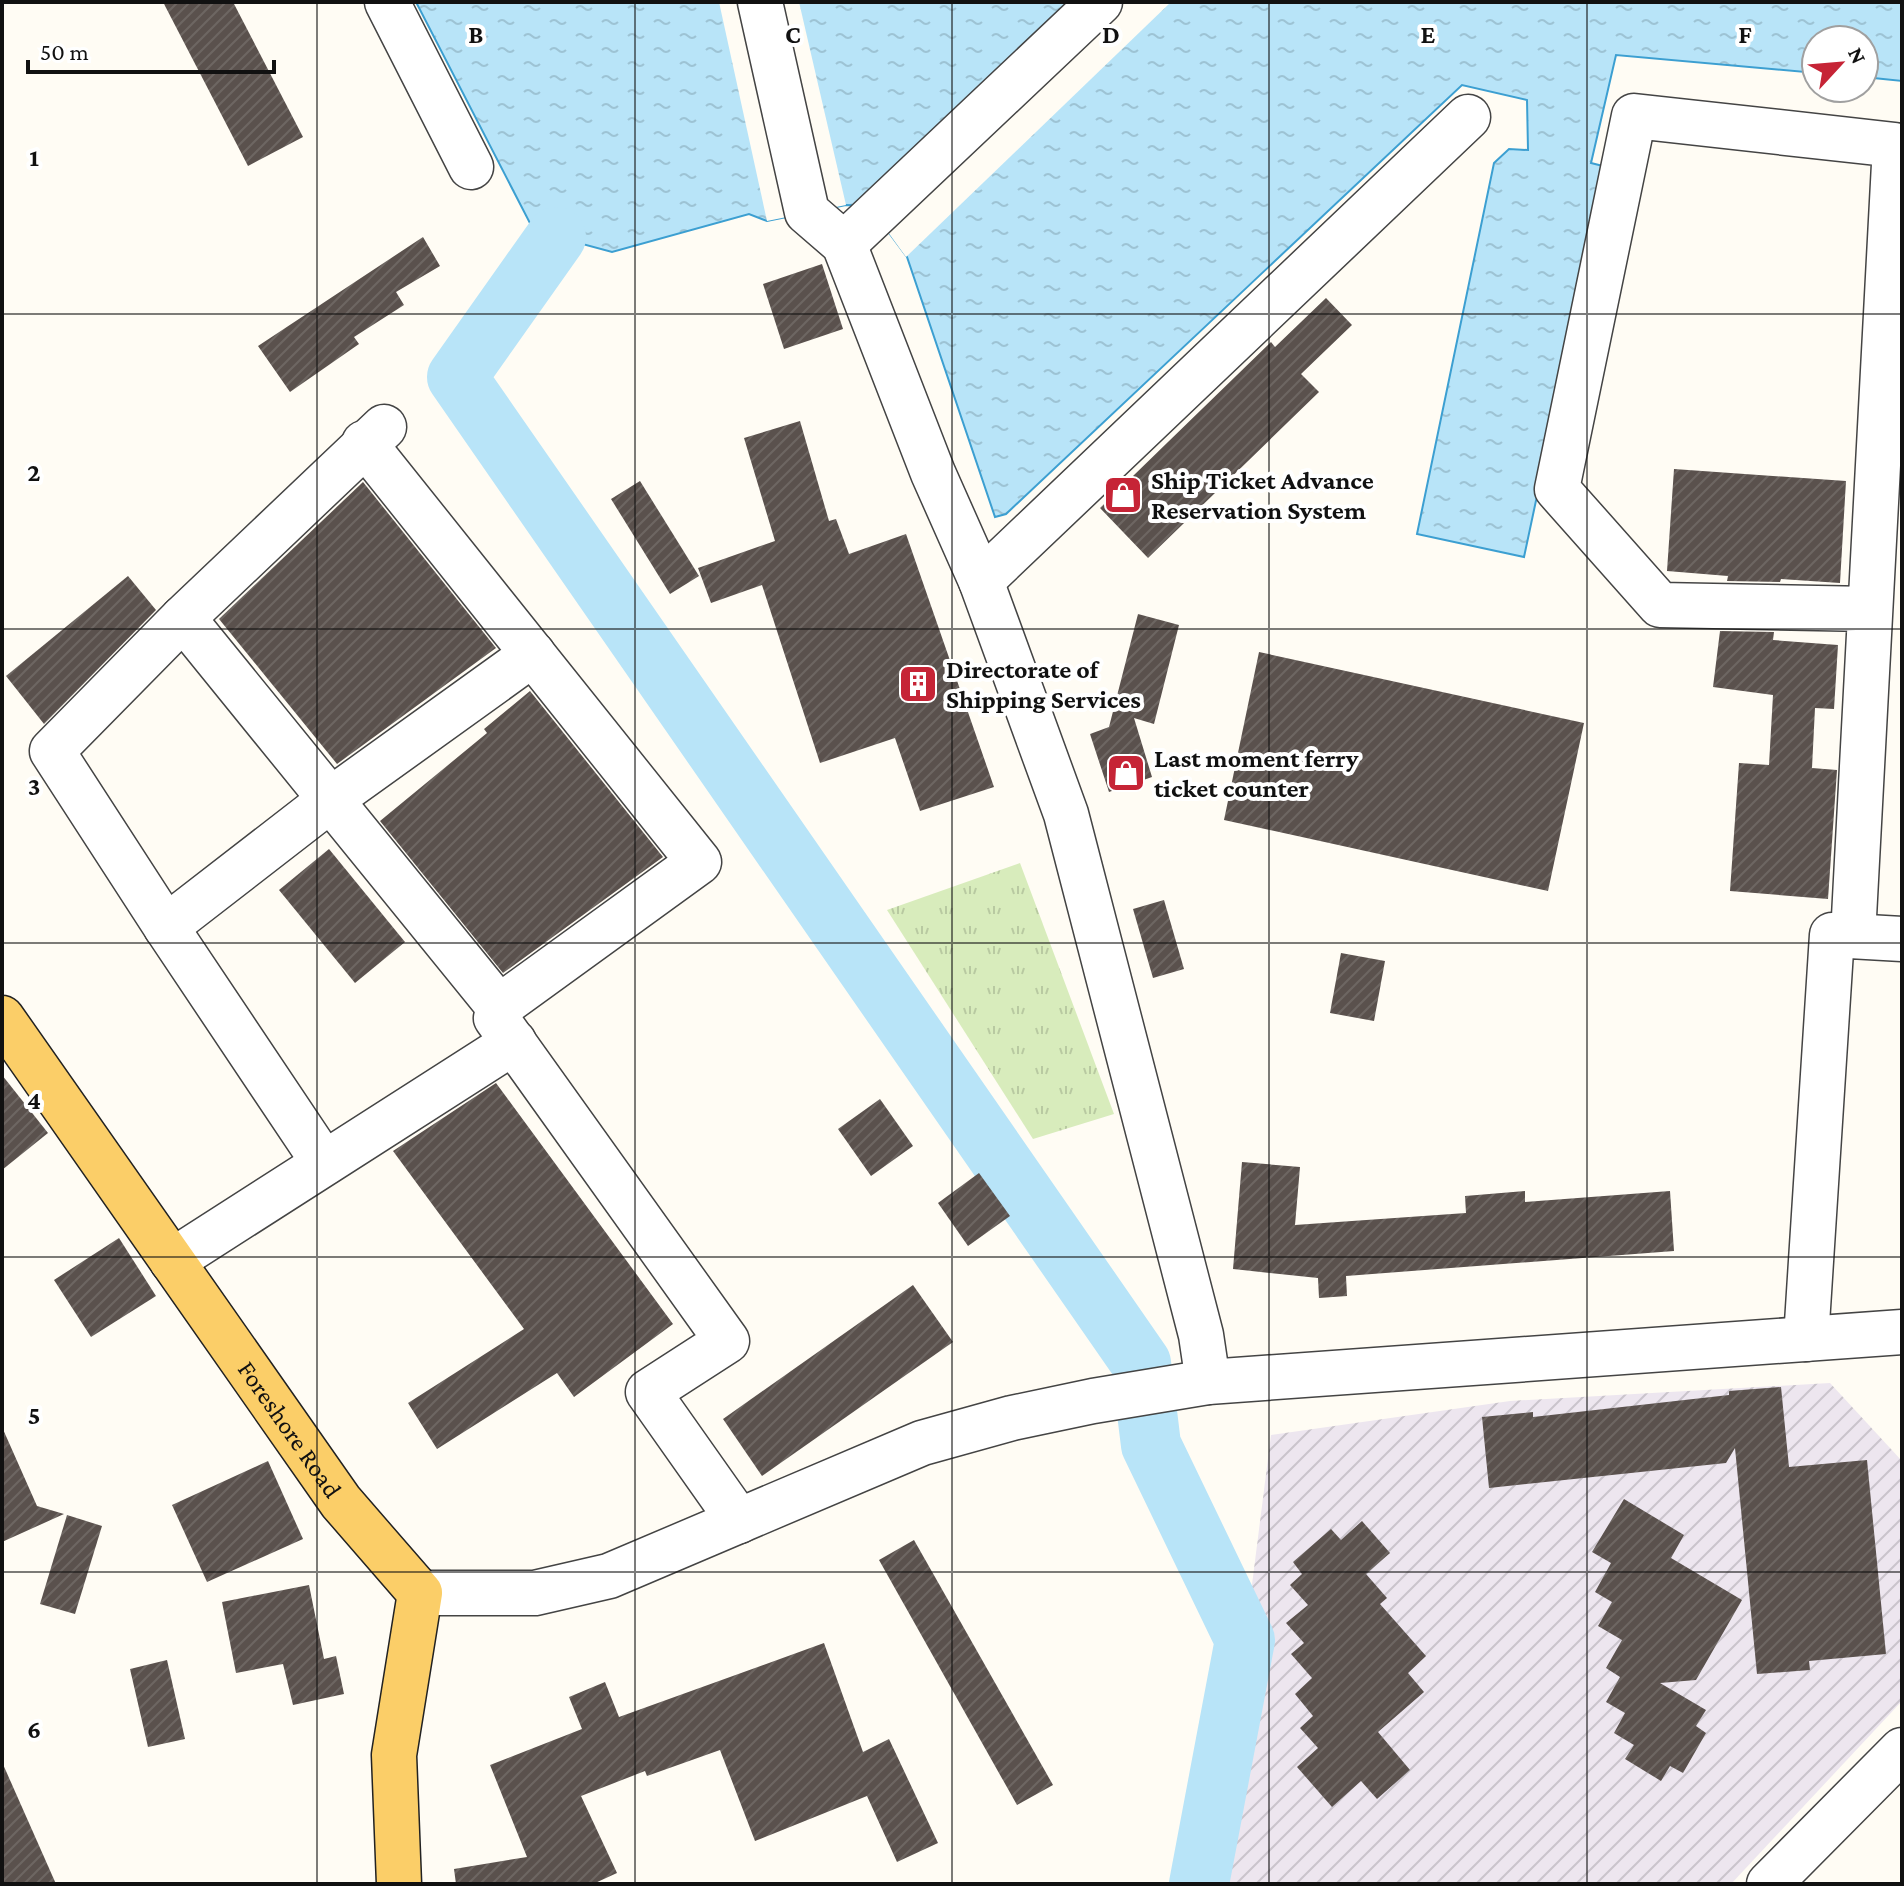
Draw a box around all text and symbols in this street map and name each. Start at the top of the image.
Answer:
text: B [468,20,484,49]
text: C [785,20,801,49]
text: D [1102,20,1120,49]
text: E [1421,20,1436,49]
text: F [1738,20,1752,49]
scale bar [28,24,274,74]
north arrow [1800,24,1880,104]
text: 50 m [40,38,89,65]
text: N [1843,43,1872,68]
text: 1 [29,143,39,172]
text: 2 [27,458,41,487]
place label: Ship Ticket Advance Reservation System [1151,466,1374,525]
shop icon: Ship Ticket Advance Reservation System [1102,474,1144,516]
place label: Directorate of Shipping Services [946,655,1141,714]
building icon: Directorate of Shipping Services [897,663,939,705]
place label: Last moment ferry ticket counter [1154,744,1359,803]
shop icon: Last moment ferry ticket counter [1105,752,1147,794]
text: 3 [28,772,40,801]
text: 4 [27,1086,41,1115]
street label: Foreshore Road [232,1356,348,1504]
text: 5 [28,1401,40,1430]
text: 6 [27,1715,41,1744]

